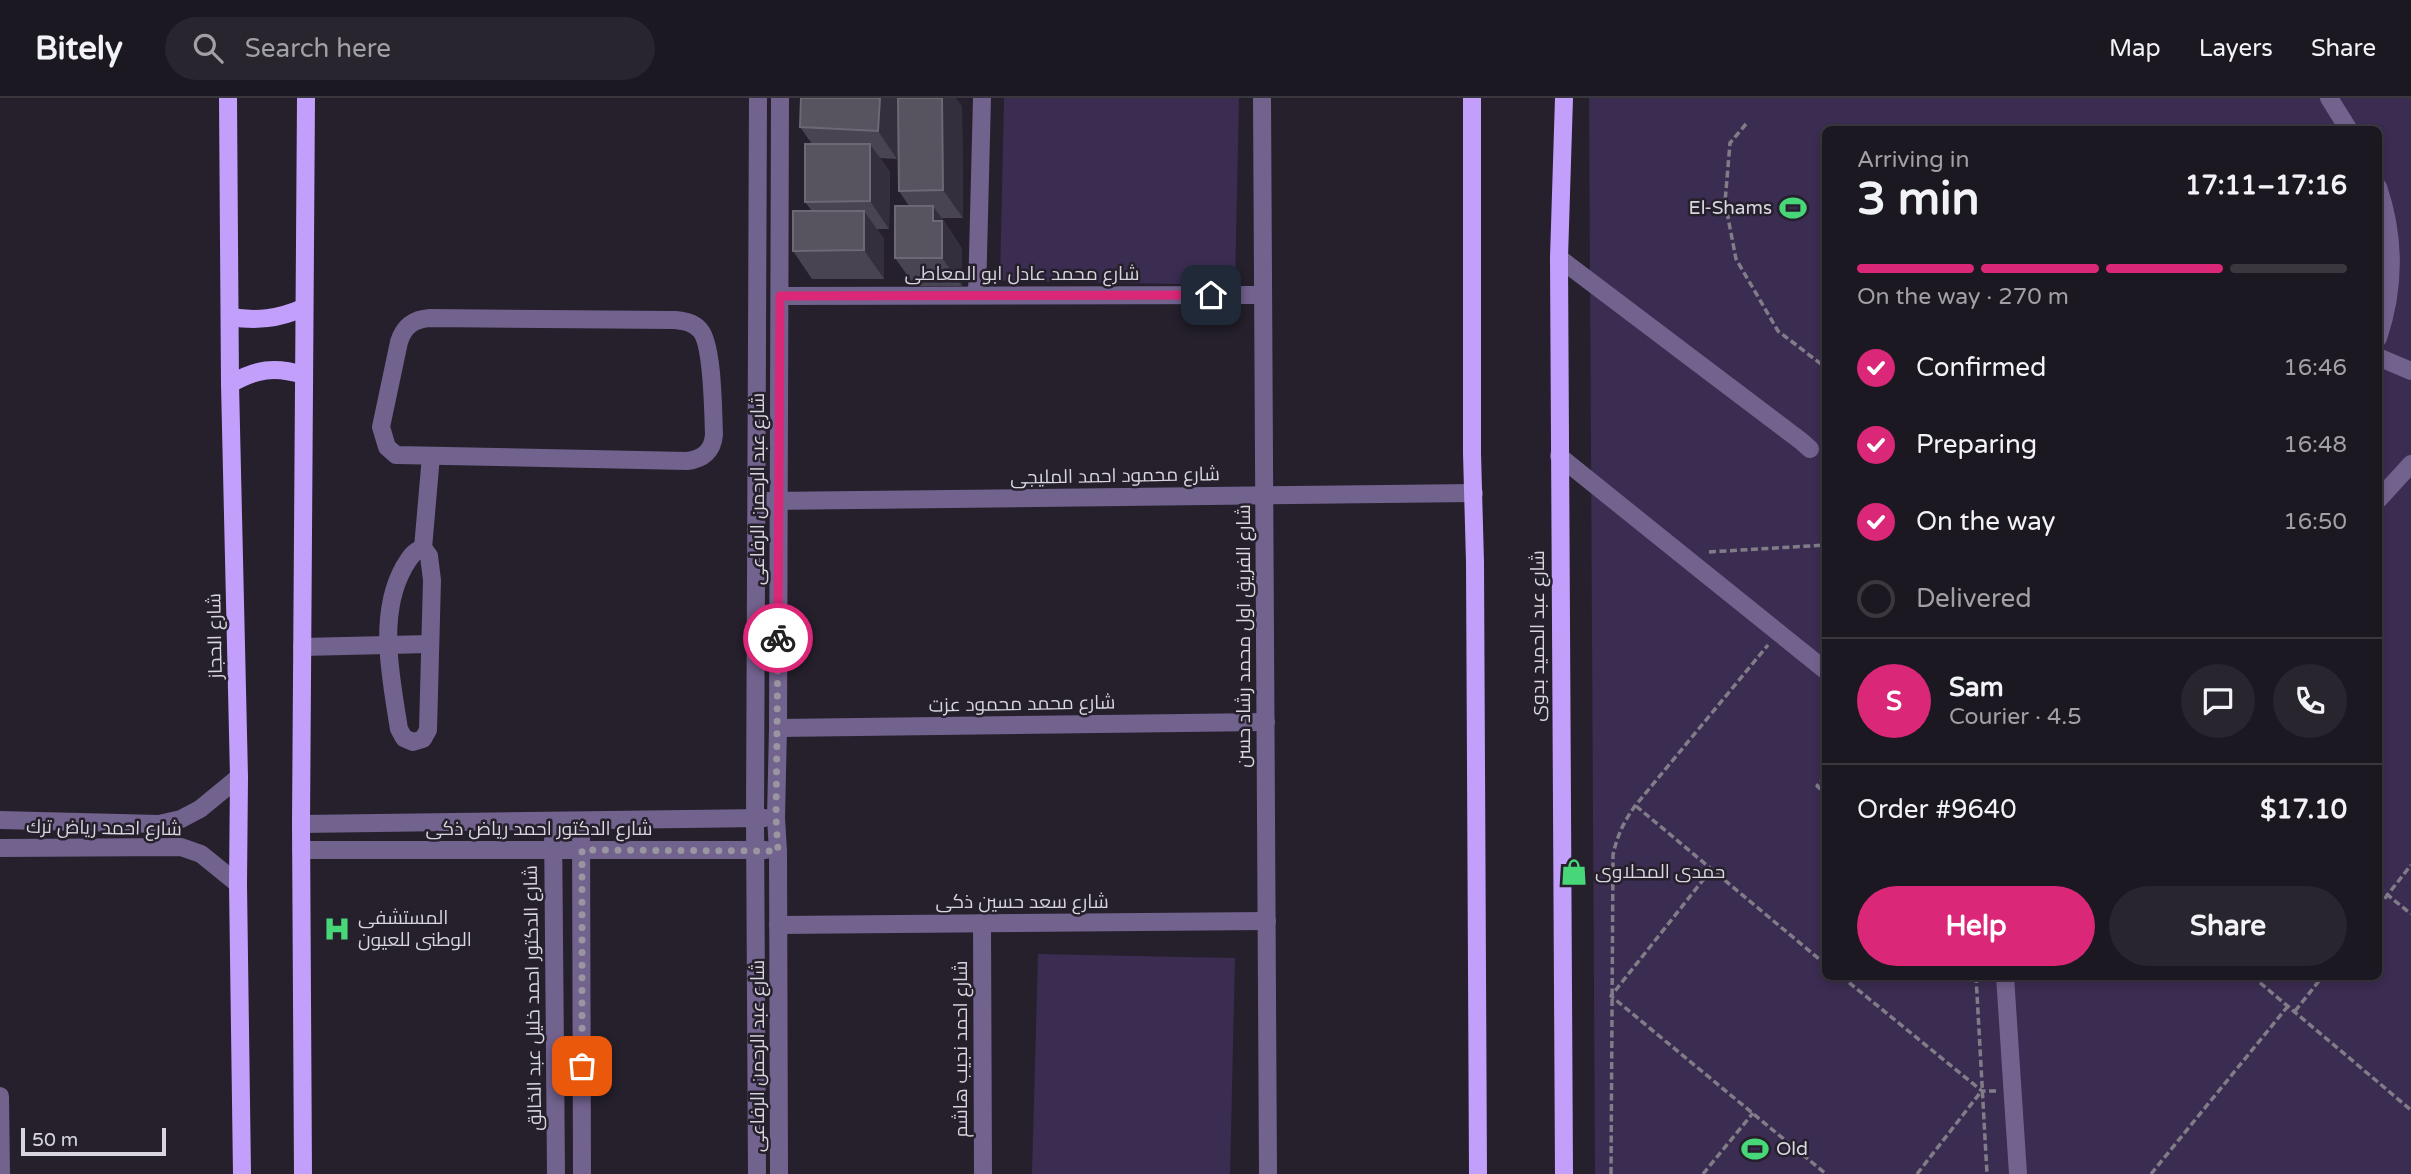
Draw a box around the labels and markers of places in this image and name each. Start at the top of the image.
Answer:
sports icon: El-Shams [1778,193,1808,223]
place label: El-Shams [1689,197,1772,219]
pin [1181,265,1241,325]
shop icon: حمدى المحلاوى [1559,857,1589,887]
place label: حمدى المحلاوى [1595,861,1725,883]
place label: المستشفى الوطنى للعيون [358,907,472,951]
hospital icon: المستشفى الوطنى للعيون [322,914,352,944]
pin [552,1036,612,1096]
sports icon: Old [1740,1134,1770,1164]
place label: Old [1776,1138,1808,1160]

